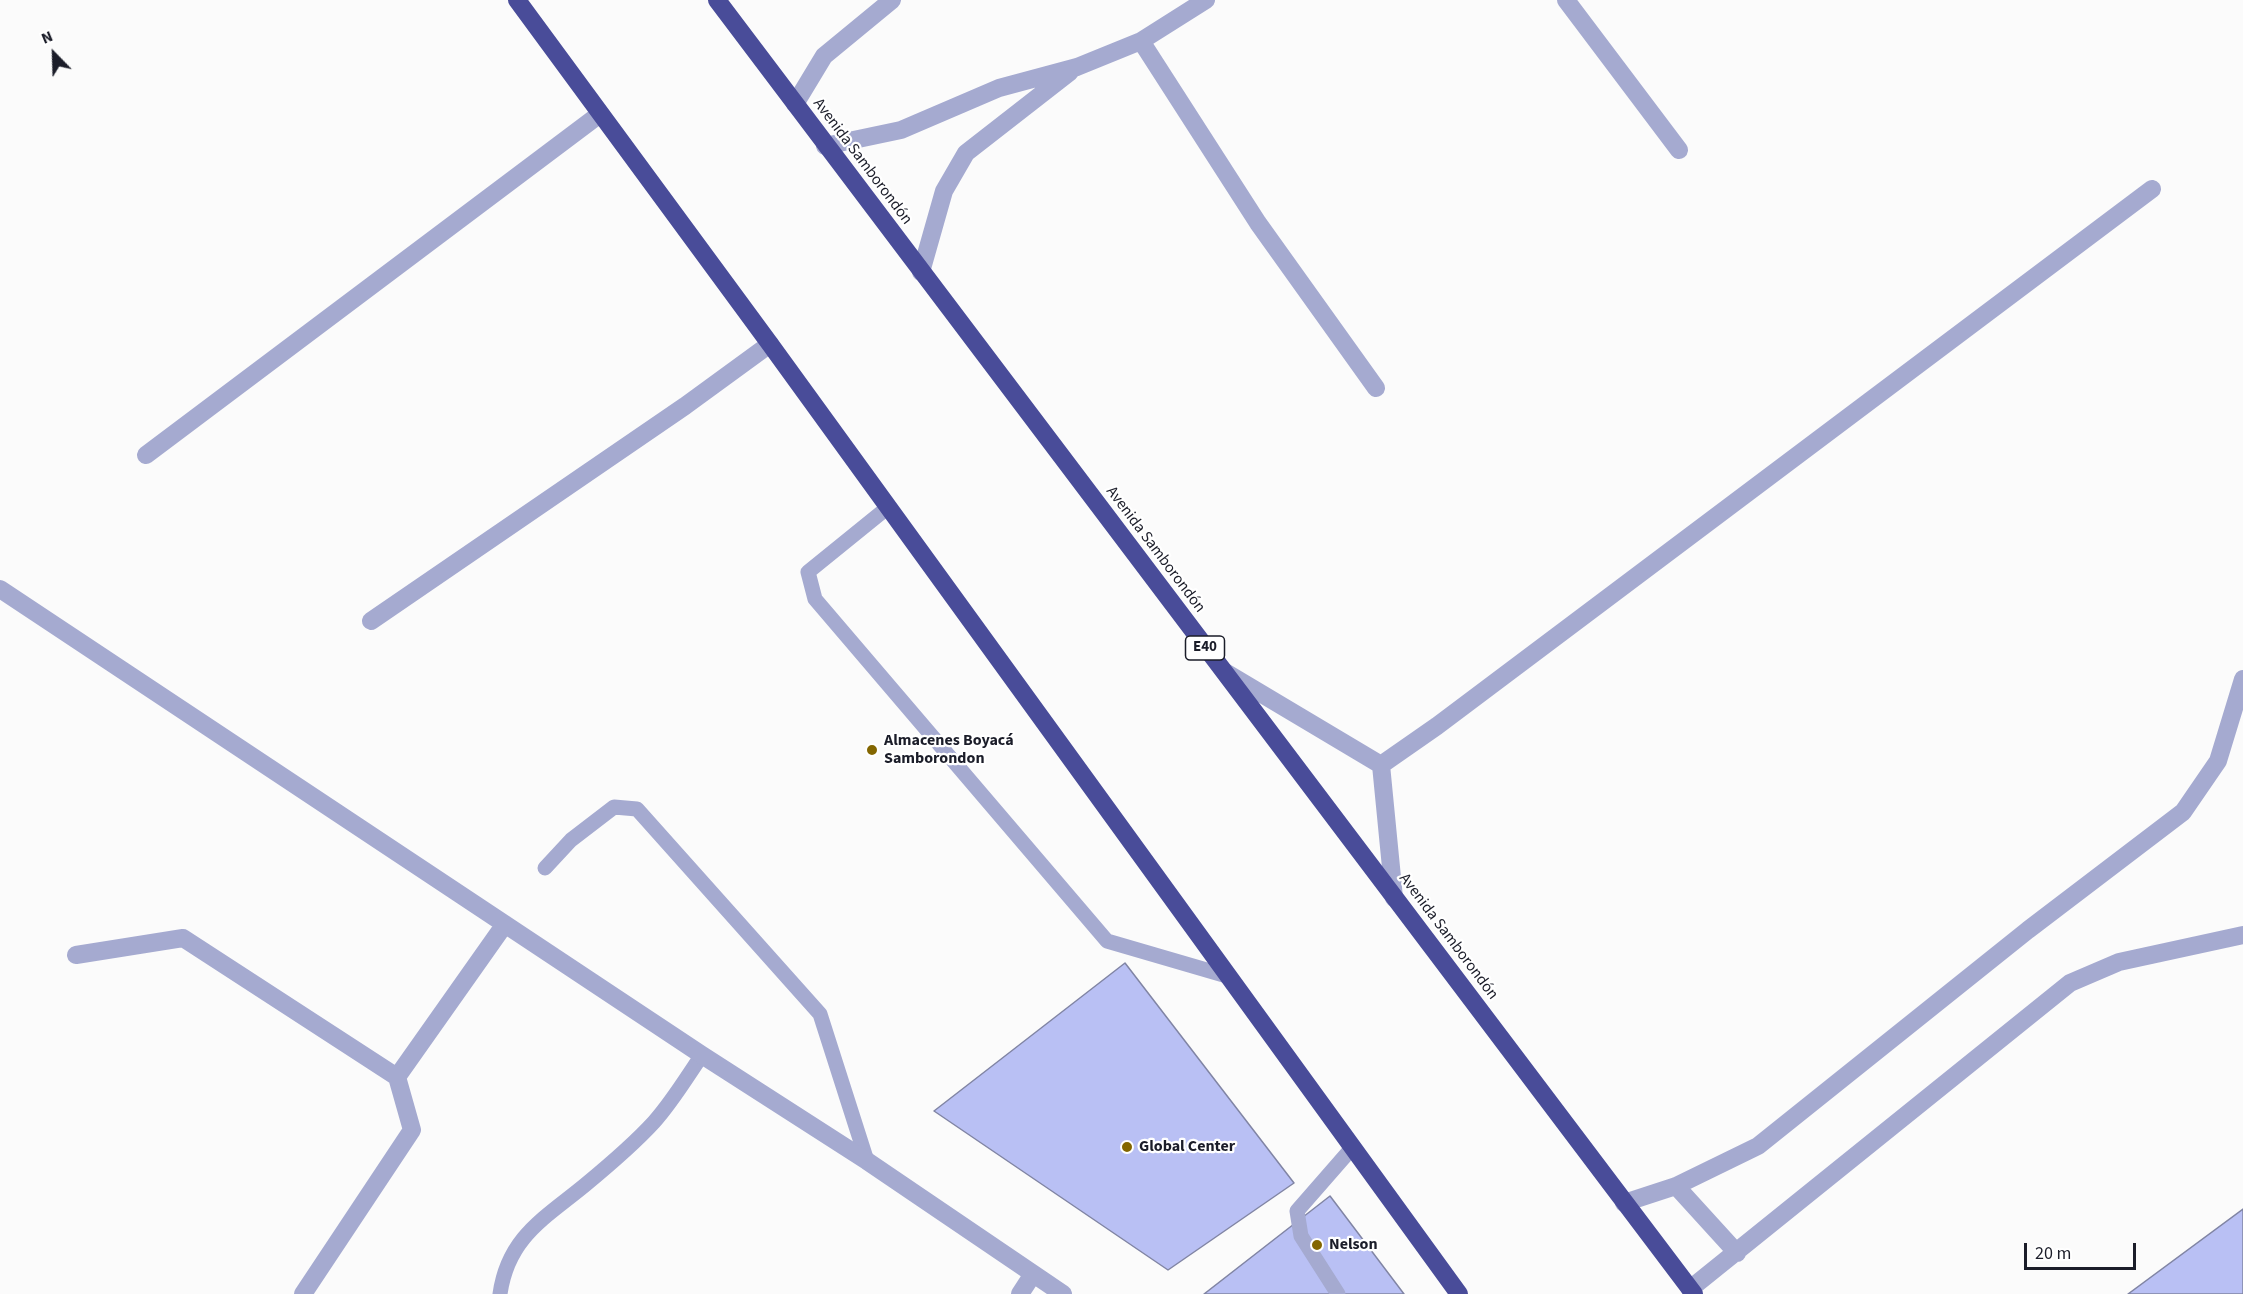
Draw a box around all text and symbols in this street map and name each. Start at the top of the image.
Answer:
north arrow [24,24,84,84]
text: N [38,25,56,50]
street label: Avenida Samborondón [808,95,916,229]
street label: Avenida Samborondón [1101,483,1209,617]
road number: E40 [1186,636,1224,660]
place label: Almacenes Boyacá Samborondon [884,731,1014,769]
marker: Almacenes Boyacá Samborondon [865,743,879,757]
street label: Avenida Samborondón [1394,870,1502,1004]
place label: Global Center [1139,1137,1235,1157]
marker: Global Center [1120,1140,1134,1154]
scale bar [2027,1231,2140,1269]
place label: Nelson [1329,1235,1378,1255]
marker: Nelson [1310,1238,1324,1252]
text: 20 m [2035,1241,2071,1266]

